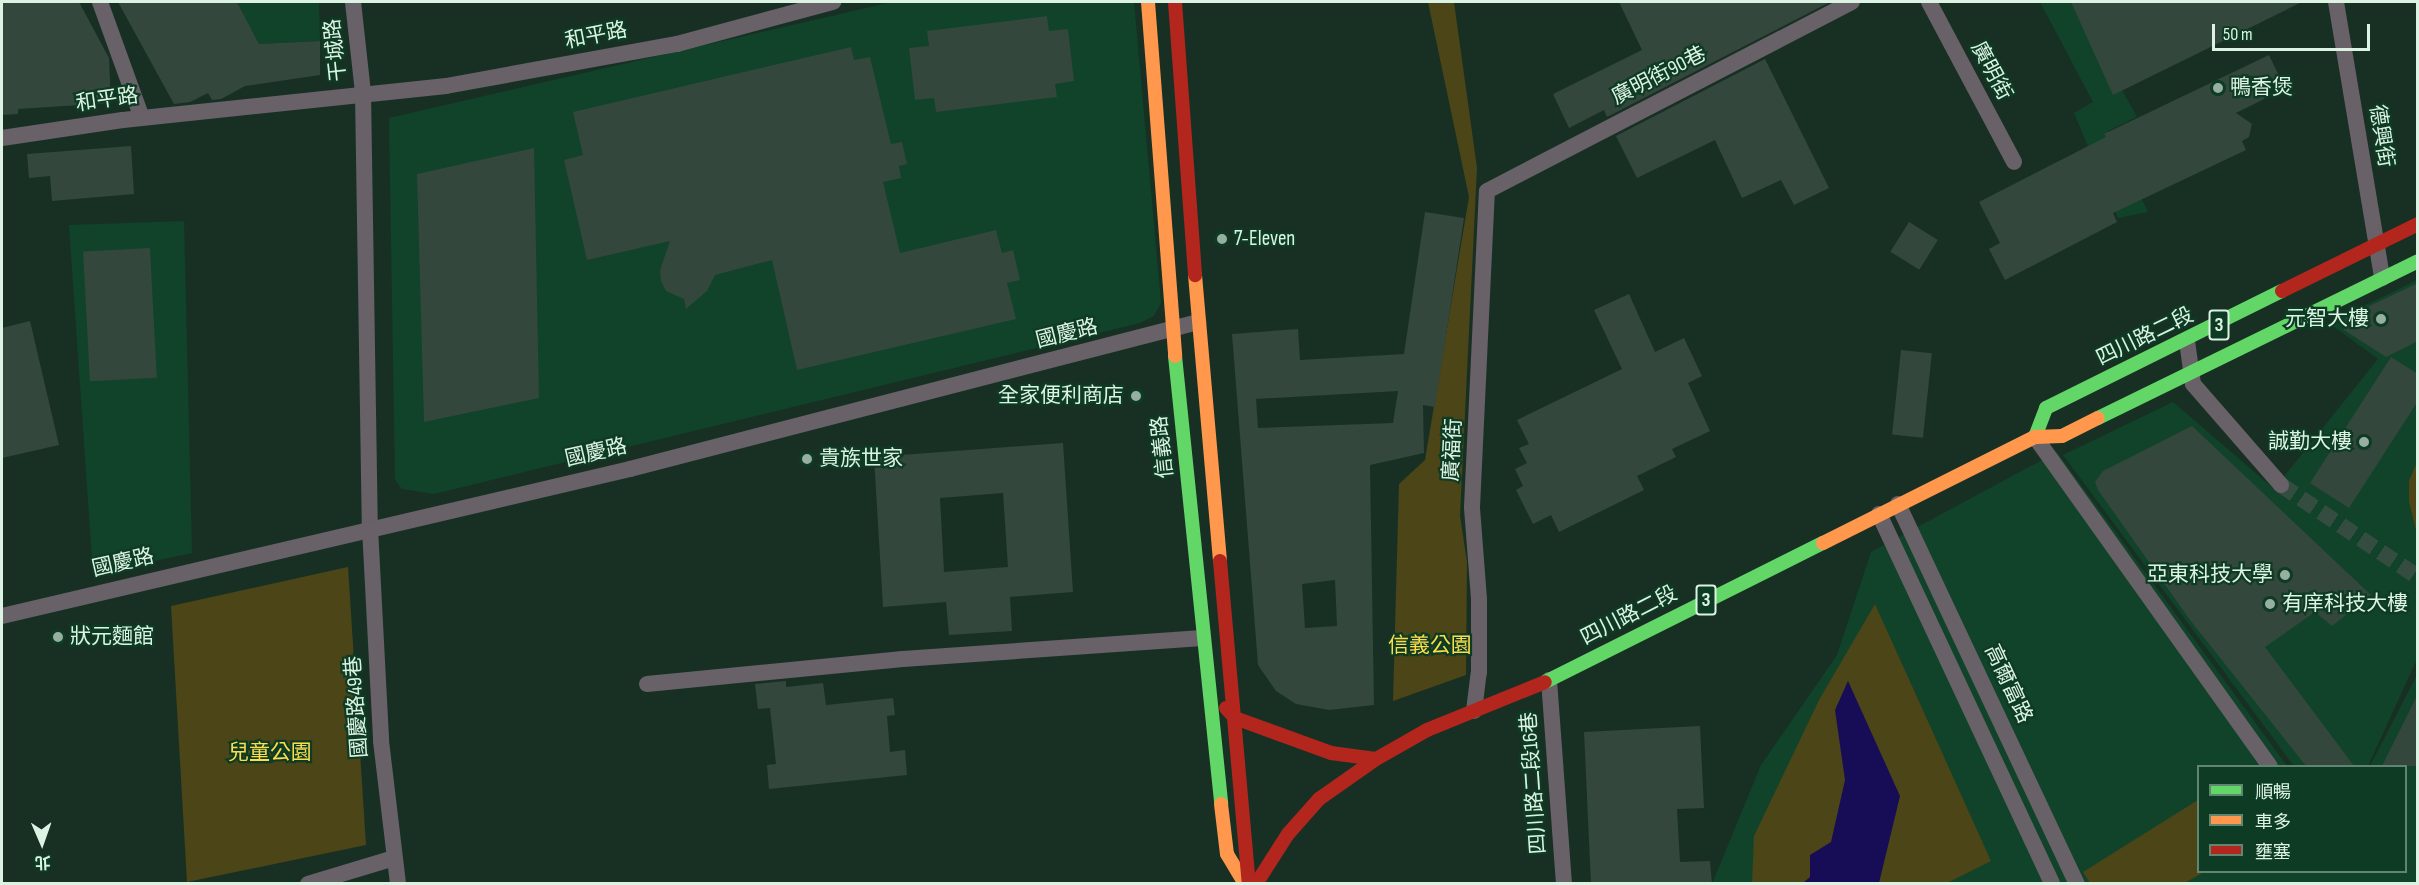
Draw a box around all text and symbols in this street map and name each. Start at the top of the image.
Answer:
scale bar [2215,12,2372,50]
street label: 干城路 [320,17,352,83]
street label: 和平路 [563,18,629,54]
text: 50 m [2223,24,2253,45]
street label: 廣明街 [1965,37,2017,105]
street label: 廣明街90巷 [1608,41,1710,111]
place label: 鴨香煲 [2230,75,2293,101]
marker: 鴨香煲 [2211,81,2225,95]
street label: 和平路 [74,83,140,117]
street label: 德興街 [2364,103,2398,169]
place label: 7-Eleven [1234,226,1295,252]
marker: 7-Eleven [1215,232,1229,246]
street label: 四川路二段 [2092,303,2198,371]
place label: 元智大樓 [2285,306,2369,332]
road number: 3 [2208,308,2230,342]
marker: 元智大樓 [2374,312,2388,326]
street label: 國慶路 [1033,314,1101,354]
place label: 全家便利商店 [998,383,1124,409]
marker: 全家便利商店 [1129,389,1143,403]
street label: 信義路 [1147,414,1179,480]
street label: 廣福街 [1439,418,1467,482]
place label: 誠勤大樓 [2268,429,2352,455]
street label: 國慶路 [562,434,630,472]
marker: 誠勤大樓 [2357,435,2371,449]
place label: 貴族世家 [819,446,903,472]
marker: 貴族世家 [800,452,814,466]
street label: 國慶路 [89,544,157,582]
place label: 亞東科技大學 [2147,562,2273,588]
marker: 亞東科技大學 [2278,568,2292,582]
street label: 四川路二段 [1577,581,1681,651]
road number: 3 [1696,583,1716,617]
place label: 有庠科技大樓 [2282,591,2408,617]
marker: 有庠科技大樓 [2263,597,2277,611]
place label: 狀元麵館 [70,624,154,650]
marker: 狀元麵館 [51,630,65,644]
park label: 信義公園 [1388,633,1472,659]
street label: 高爾富路 [1979,641,2037,727]
street label: 國慶路49巷 [341,655,373,759]
street label: 四川路二段16巷 [1516,711,1552,855]
park label: 兒童公園 [228,740,312,766]
legend [2197,765,2407,873]
text: 順暢 [2255,782,2291,803]
text: 車多 [2255,812,2291,833]
north arrow [12,813,72,873]
text: 壅塞 [2255,842,2291,863]
text: 北 [34,852,51,871]

